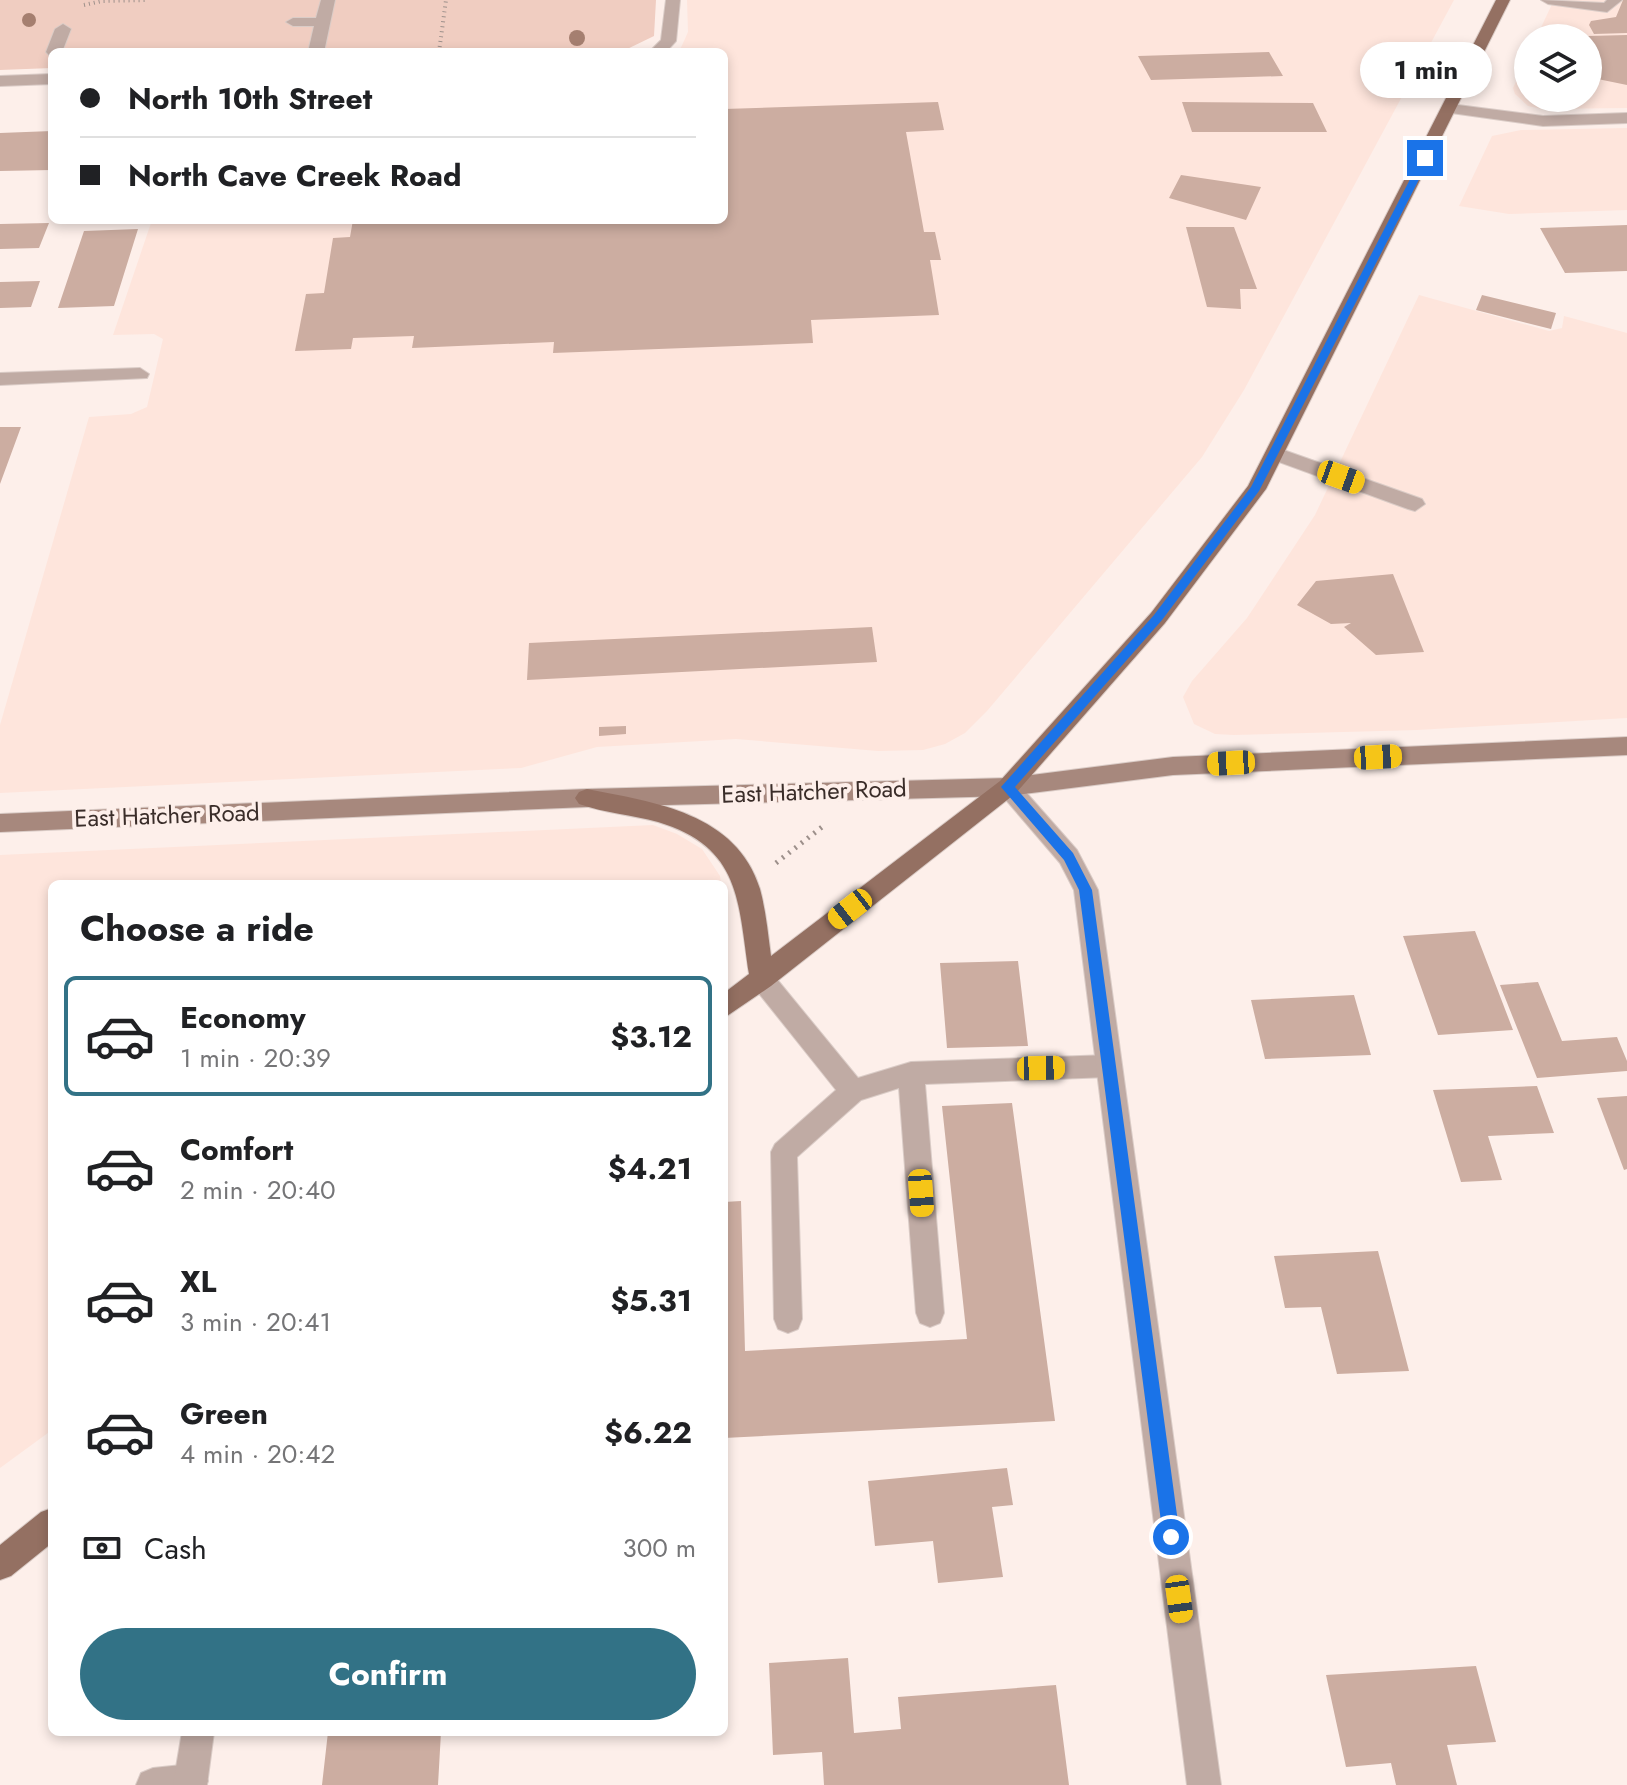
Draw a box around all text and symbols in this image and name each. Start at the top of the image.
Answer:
map controls [1514,24,1602,112]
button: layers [1514,24,1602,112]
callout: 1 min [1359,42,1491,98]
text: 1 min [1394,51,1458,89]
text: North 10th Street [128,77,372,120]
route end [1407,140,1443,176]
text: North Cave Creek Road [128,154,461,197]
car [1314,458,1368,496]
car [1353,744,1403,770]
car [1206,750,1256,776]
street label: East Hatcher Road [721,770,907,812]
street label: East Hatcher Road [74,794,260,836]
car [824,885,876,933]
text: Choose a ride [80,902,314,954]
text: Economy [180,996,306,1039]
icon: car [84,1000,156,1072]
text: $3.12 [611,1015,692,1058]
text: 1 min · 20:39 [180,1039,331,1077]
car [1017,1056,1065,1080]
text: Comfort [180,1128,293,1171]
icon: car [84,1132,156,1204]
text: $4.21 [608,1147,692,1190]
car [907,1168,935,1218]
text: 2 min · 20:40 [180,1171,336,1209]
text: XL [180,1260,216,1303]
icon: car [84,1264,156,1336]
text: $5.31 [610,1279,692,1322]
text: 3 min · 20:41 [180,1303,331,1341]
text: Green [180,1392,268,1435]
icon: car [84,1396,156,1468]
text: $6.22 [604,1411,692,1454]
text: 4 min · 20:42 [180,1435,335,1473]
route start [1153,1519,1189,1555]
icon: cash [80,1526,124,1570]
text: Cash [144,1527,207,1570]
text: 300 m [623,1529,696,1567]
car [1164,1574,1194,1624]
button: Confirm [80,1628,696,1720]

